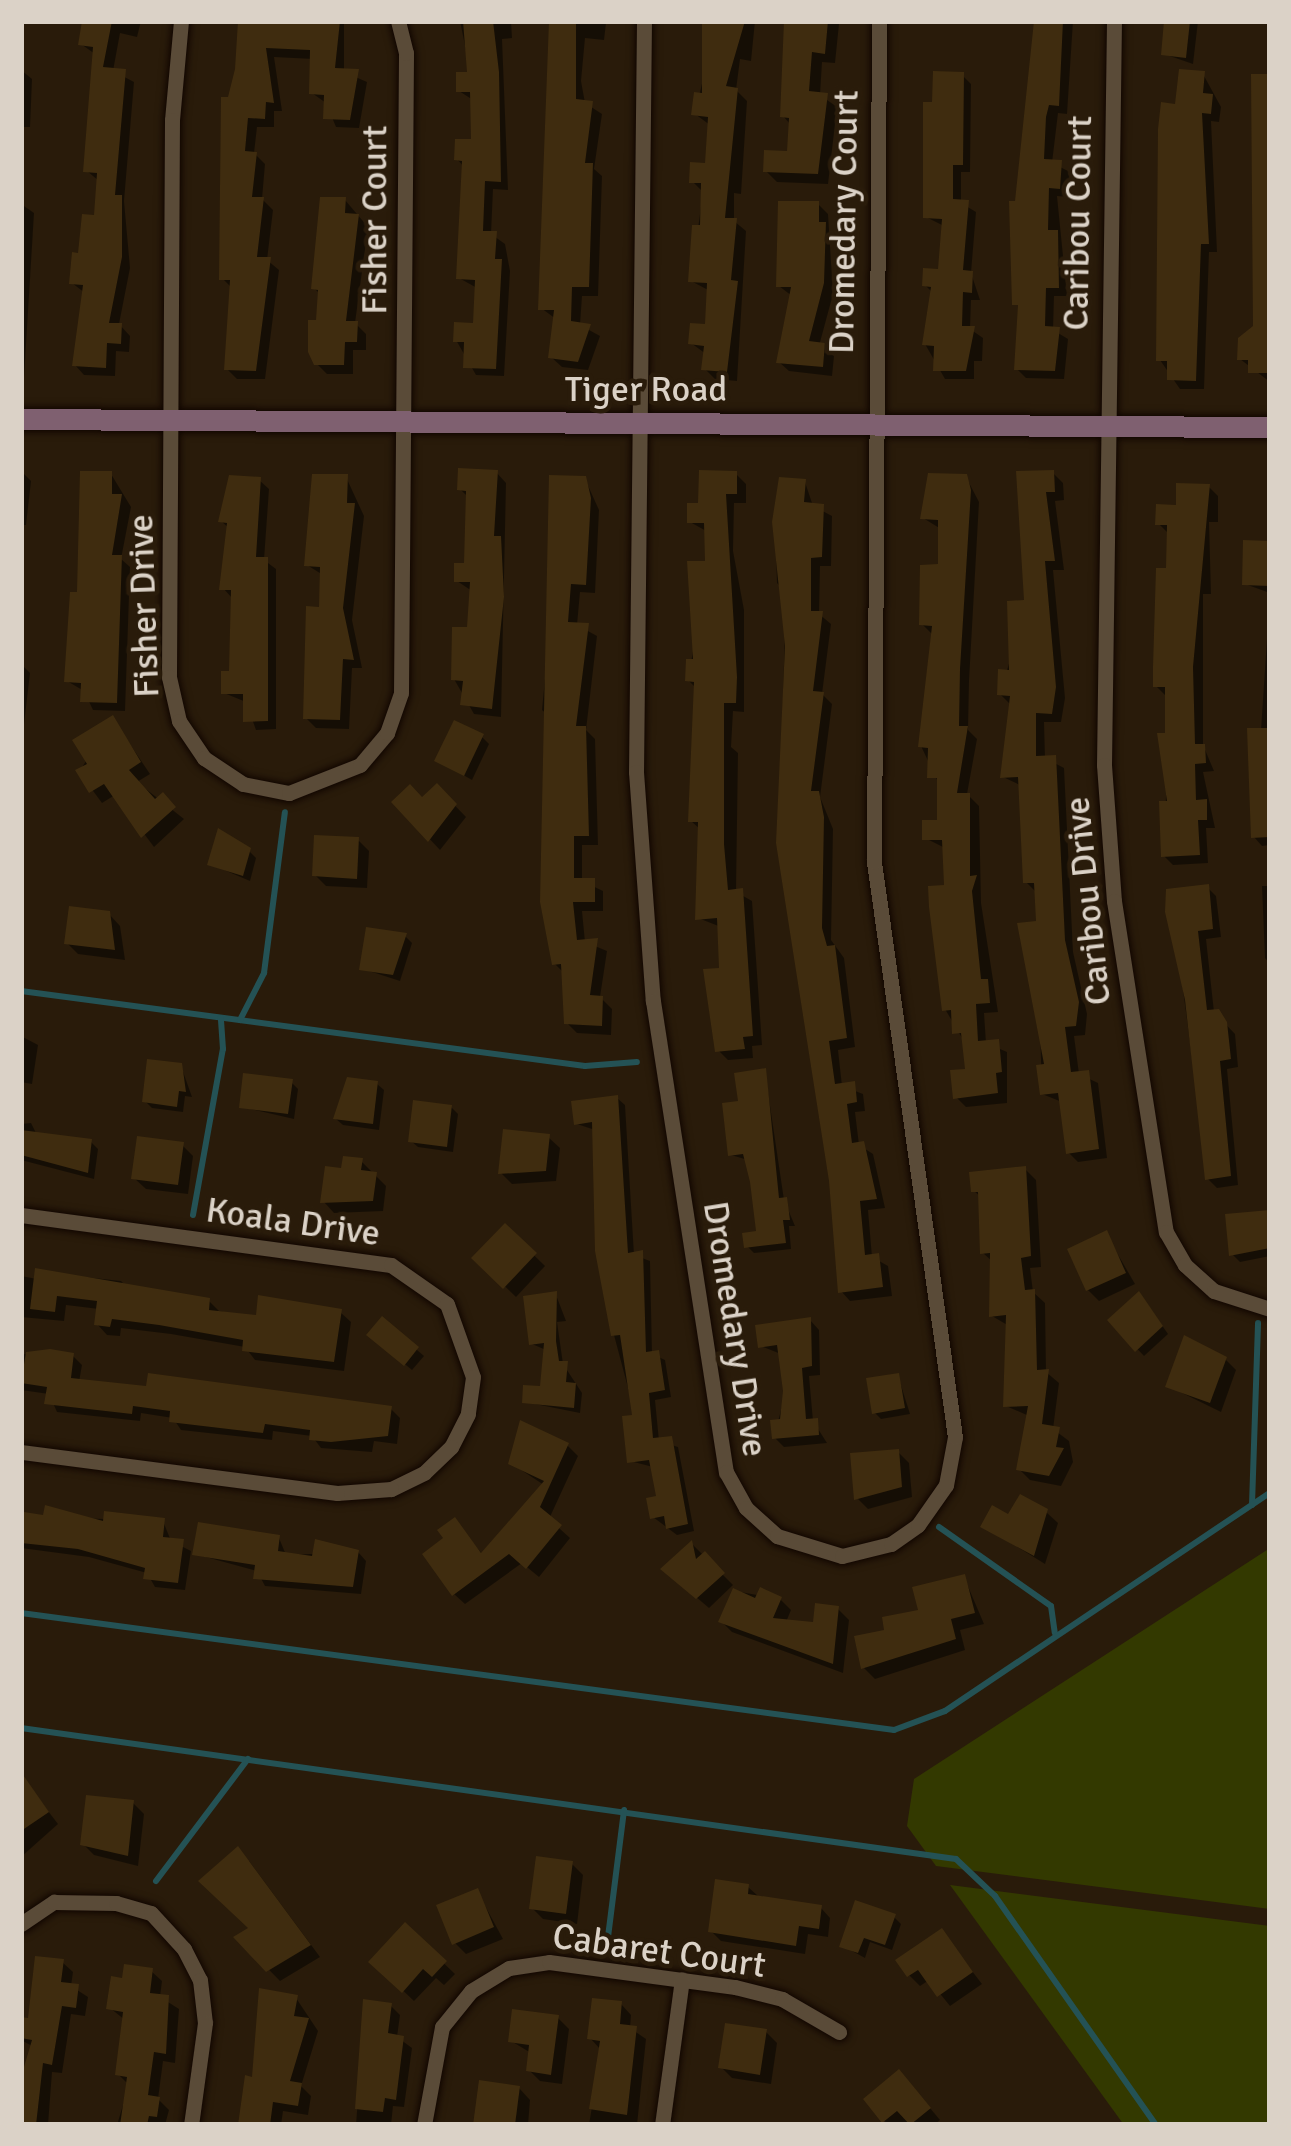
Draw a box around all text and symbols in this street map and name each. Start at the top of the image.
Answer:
street label: Dromedary Court [820,90,868,354]
street label: Caribou Court [1055,115,1101,331]
street label: Fisher Court [353,125,397,315]
street label: Tiger Road [565,368,727,412]
street label: Fisher Drive [119,514,169,698]
street label: Caribou Drive [1056,795,1120,1007]
street label: Koala Drive [203,1188,383,1256]
street label: Dromedary Drive [693,1198,777,1460]
street label: Cabaret Court [550,1915,768,1987]

